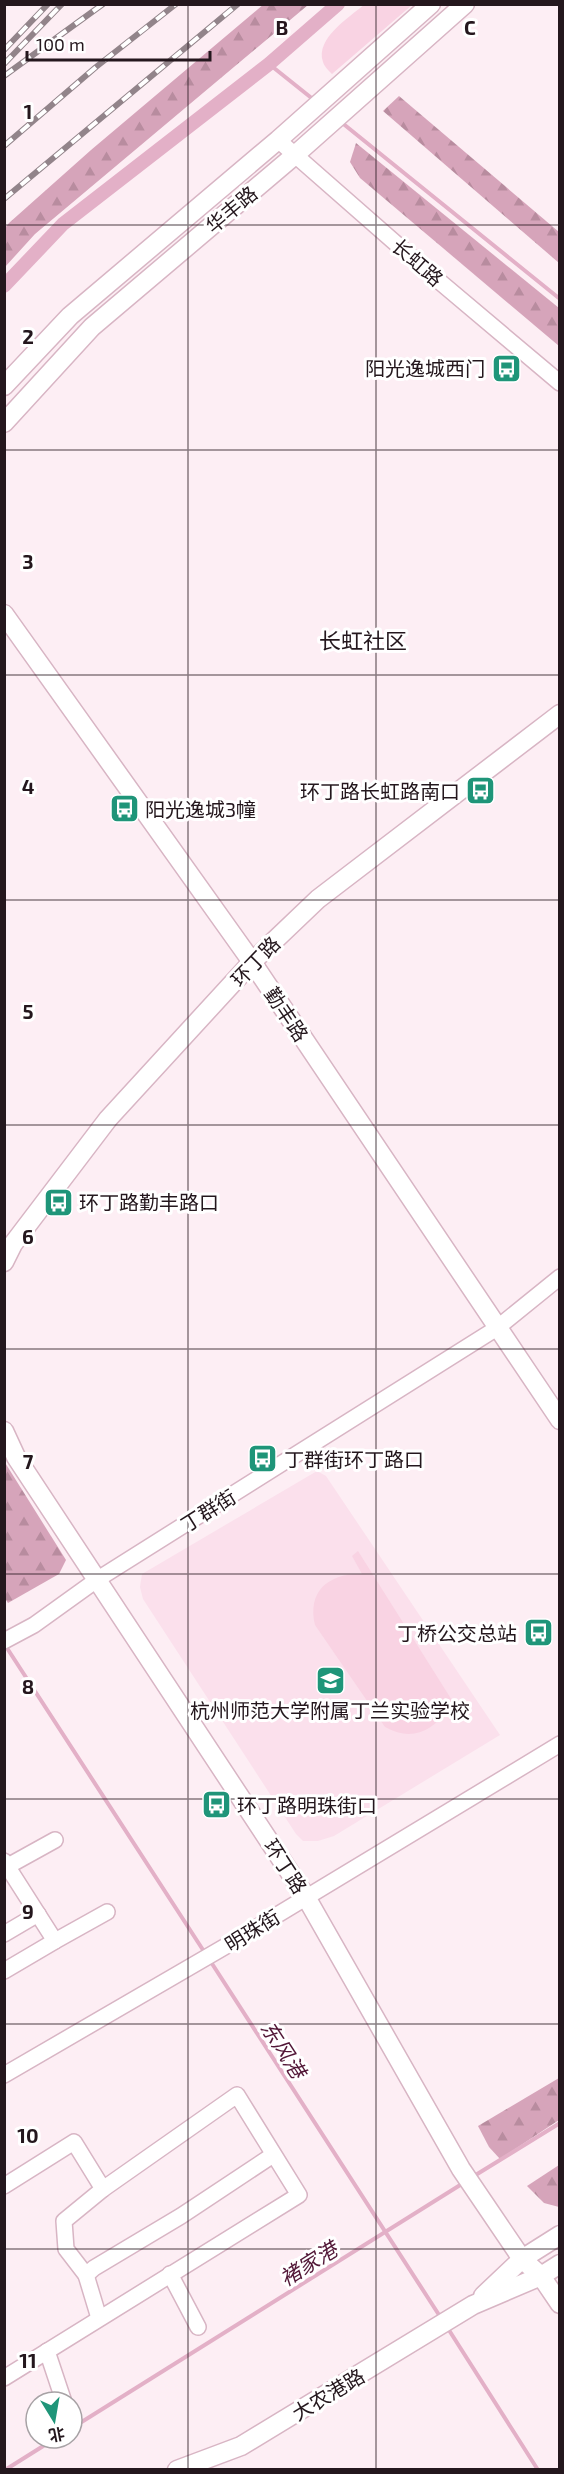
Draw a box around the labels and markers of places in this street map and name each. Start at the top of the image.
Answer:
bus stop icon: 阳光逸城西门 [490,352,522,384]
place label: 阳光逸城西门 [365,356,485,380]
bus stop icon: 环丁路长虹路南口 [465,775,497,807]
place label: 环丁路长虹路南口 [300,779,460,803]
bus stop icon: 阳光逸城3幢 [108,793,140,825]
place label: 阳光逸城3幢 [145,797,256,821]
bus stop icon: 环丁路勤丰路口 [42,1186,74,1218]
place label: 环丁路勤丰路口 [79,1190,219,1214]
bus stop icon: 丁群街环丁路口 [247,1443,279,1475]
place label: 丁群街环丁路口 [284,1447,424,1471]
bus stop icon: 丁桥公交总站 [522,1617,554,1649]
place label: 丁桥公交总站 [397,1621,517,1645]
school or university icon: 杭州师范大学附属丁兰实验学校 [314,1664,346,1696]
place label: 杭州师范大学附属丁兰实验学校 [190,1698,470,1722]
bus stop icon: 环丁路明珠街口 [200,1789,232,1821]
place label: 环丁路明珠街口 [237,1793,377,1817]

